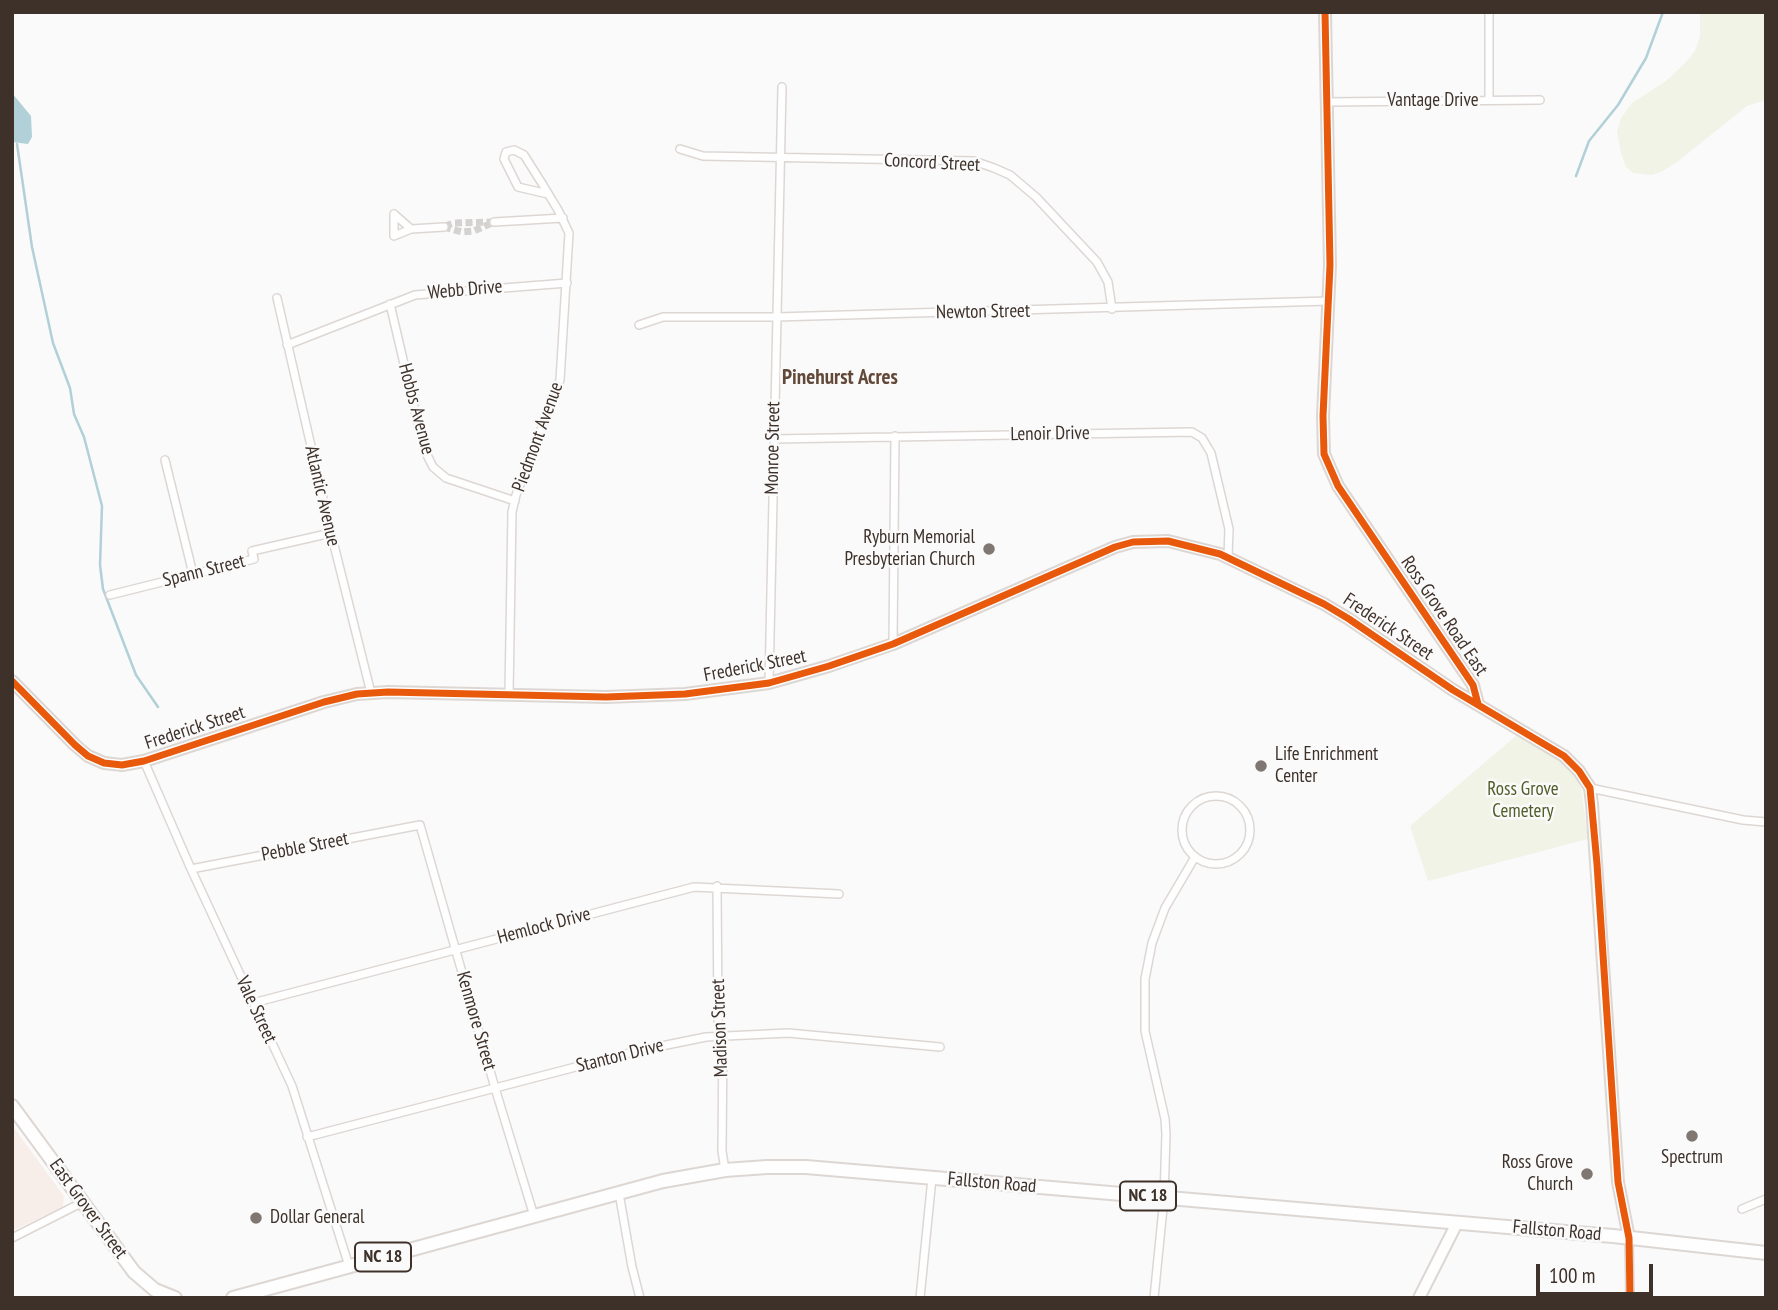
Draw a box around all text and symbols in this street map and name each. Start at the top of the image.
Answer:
street label: Vantage Drive [1387,90,1479,112]
street label: Concord Street [883,149,981,177]
street label: Webb Drive [427,275,503,305]
street label: Newton Street [936,300,1030,324]
street label: Hobbs Avenue [393,361,439,457]
district label: Pinehurst Acres [782,365,898,391]
street label: Piedmont Avenue [508,379,568,495]
street label: Monroe Street [761,401,785,495]
street label: Lenoir Drive [1010,422,1090,446]
street label: Atlantic Avenue [299,443,345,549]
place label: Ryburn Memorial Presbyterian Church [844,527,975,571]
marker: Ryburn Memorial Presbyterian Church [981,541,997,557]
street label: Spann Street [160,550,248,592]
street label: Ross Grove Road East [1396,552,1492,680]
street label: Frederick Street [1339,589,1437,665]
street label: Frederick Street [702,645,808,687]
street label: Frederick Street [142,701,248,755]
place label: Life Enrichment Center [1275,744,1378,788]
marker: Life Enrichment Center [1253,758,1269,774]
park label: Ross Grove Cemetery [1487,779,1559,823]
street label: Pebble Street [260,827,350,867]
street label: Hemlock Drive [495,903,593,949]
street label: Kenmore Street [451,969,501,1073]
street label: Vale Street [231,973,281,1047]
street label: Madison Street [707,978,733,1078]
street label: Stanton Drive [574,1034,666,1078]
marker: Spectrum [1684,1128,1700,1144]
place label: Spectrum [1661,1147,1723,1169]
place label: Ross Grove Church [1502,1152,1573,1196]
street label: East Grover Street [44,1155,132,1263]
marker: Ross Grove Church [1579,1166,1595,1182]
street label: Fallston Road [947,1168,1037,1198]
road number: NC 18 [1120,1182,1176,1210]
place label: Dollar General [270,1207,364,1229]
marker: Dollar General [248,1210,264,1226]
street label: Fallston Road [1512,1216,1602,1246]
road number: NC 18 [355,1242,411,1272]
scale bar [1540,1250,1657,1294]
text: 100 m [1549,1262,1595,1289]

